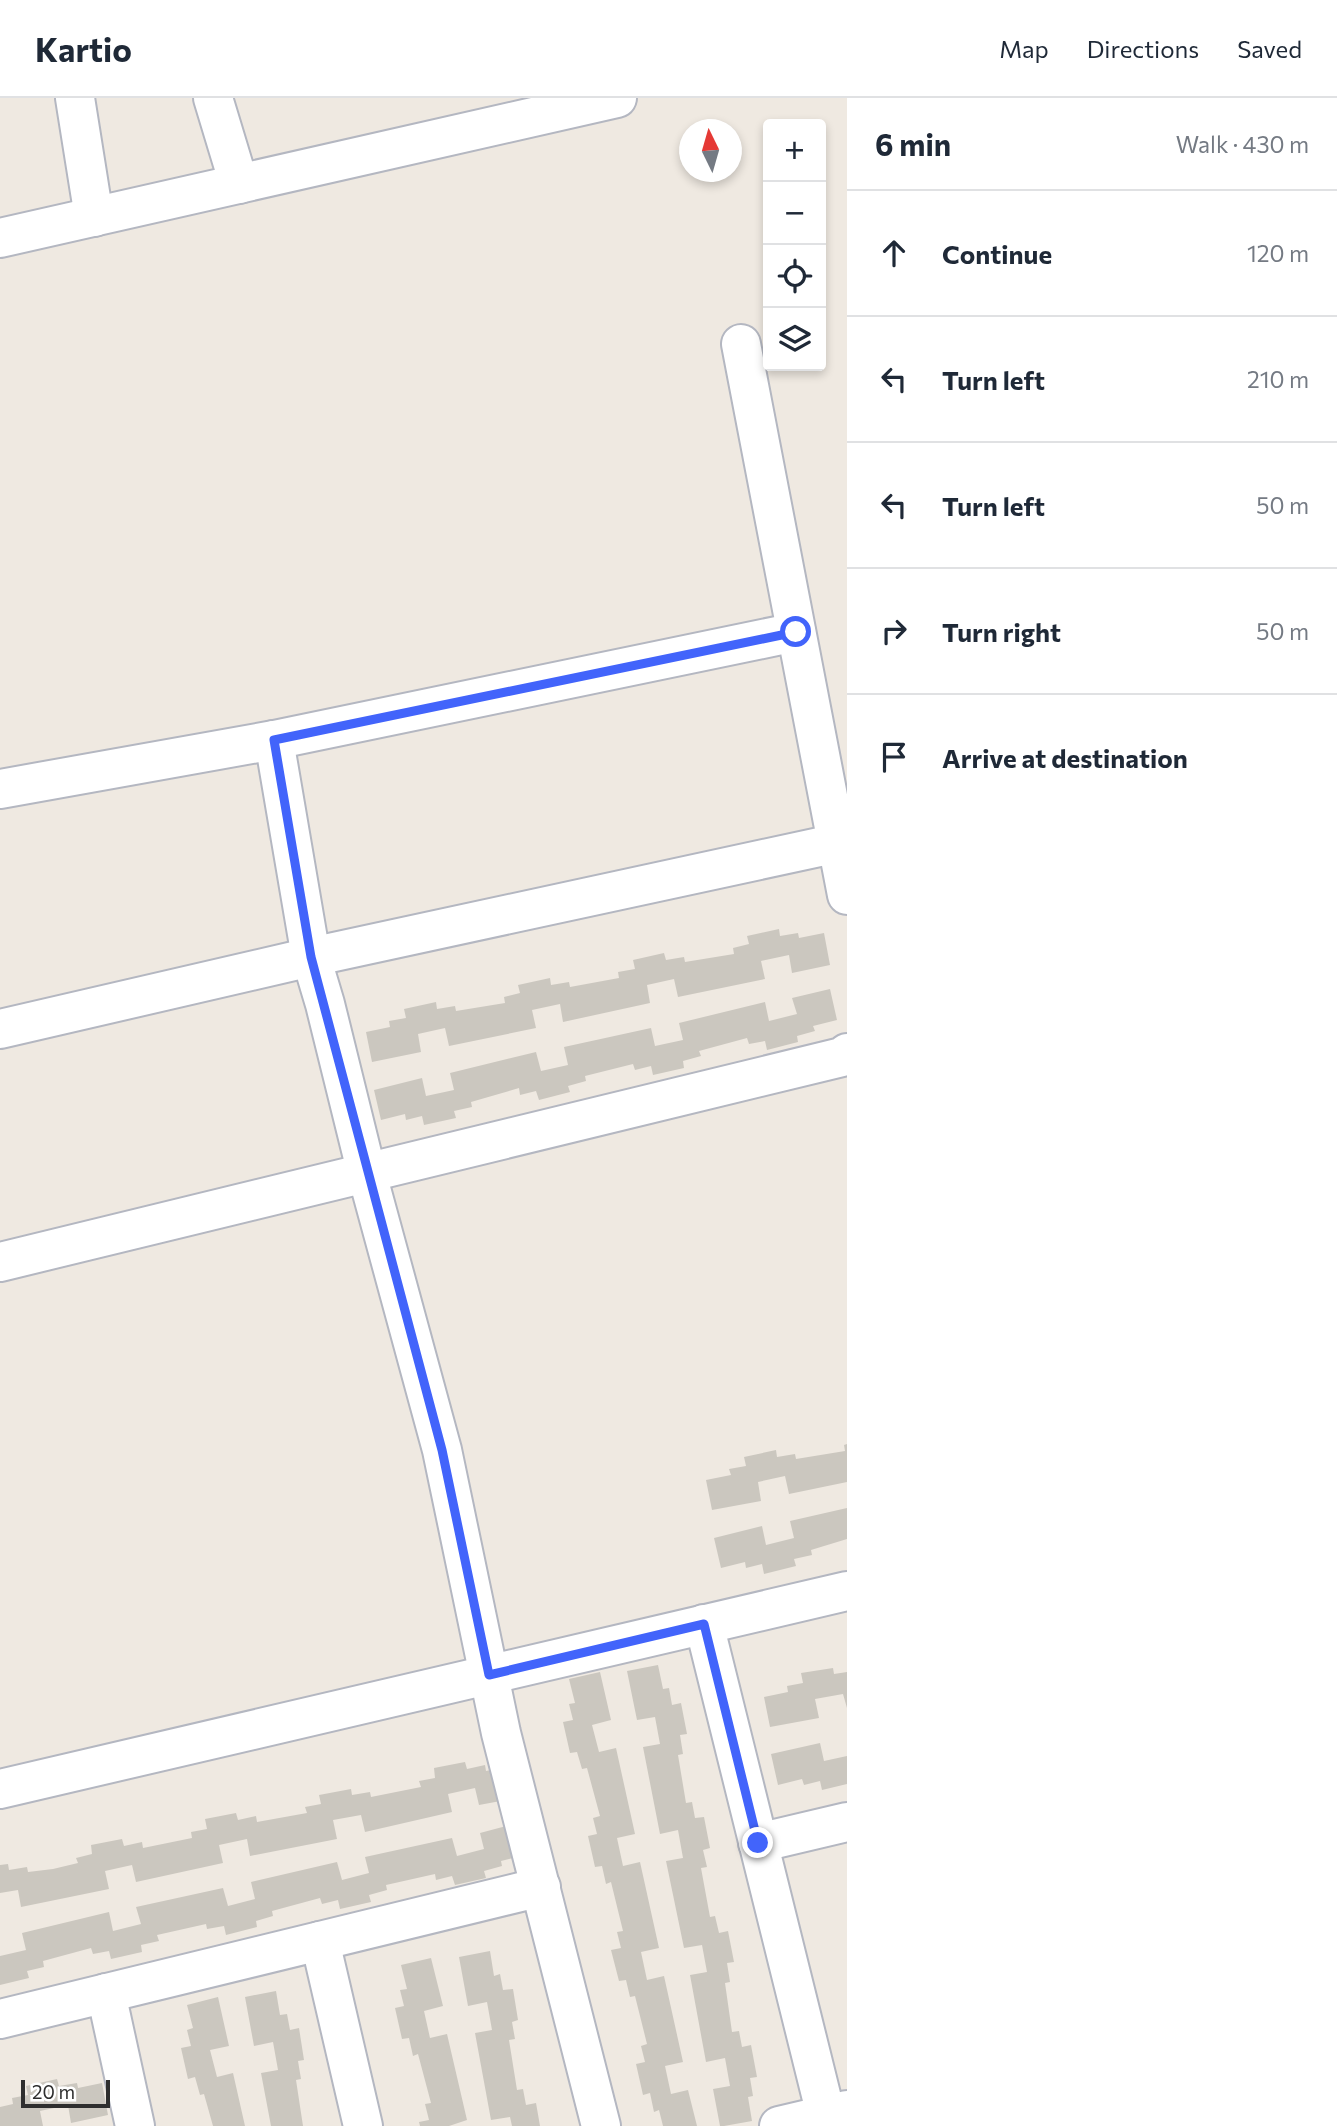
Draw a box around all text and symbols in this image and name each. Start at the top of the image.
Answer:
text: Kartio [35,28,132,69]
text: Map [999,34,1049,63]
text: Directions [1087,34,1199,63]
text: Saved [1237,34,1302,63]
north arrow [679,119,742,182]
map controls [763,119,826,371]
button: + [763,119,826,182]
text: 6 min [875,125,951,162]
text: Walk · 430 m [1176,130,1309,158]
button: − [763,182,826,245]
icon: ahead [875,234,913,272]
text: Continue [942,238,1052,269]
text: 120 m [1247,239,1309,267]
button: locate [763,245,826,308]
button: layers [763,308,826,371]
icon: left [875,360,913,398]
text: Turn left [942,364,1045,395]
text: 210 m [1247,365,1309,393]
icon: left [875,486,913,524]
text: Turn left [942,490,1045,521]
text: 50 m [1256,491,1309,519]
icon: right [875,612,913,650]
route start [780,616,811,647]
text: Turn right [942,616,1061,647]
text: 50 m [1256,617,1309,645]
icon: arrive [875,738,913,776]
text: Arrive at destination [942,742,1188,773]
route end [742,1827,773,1858]
scale bar [21,2077,110,2109]
text: 20 m [32,2080,75,2103]

